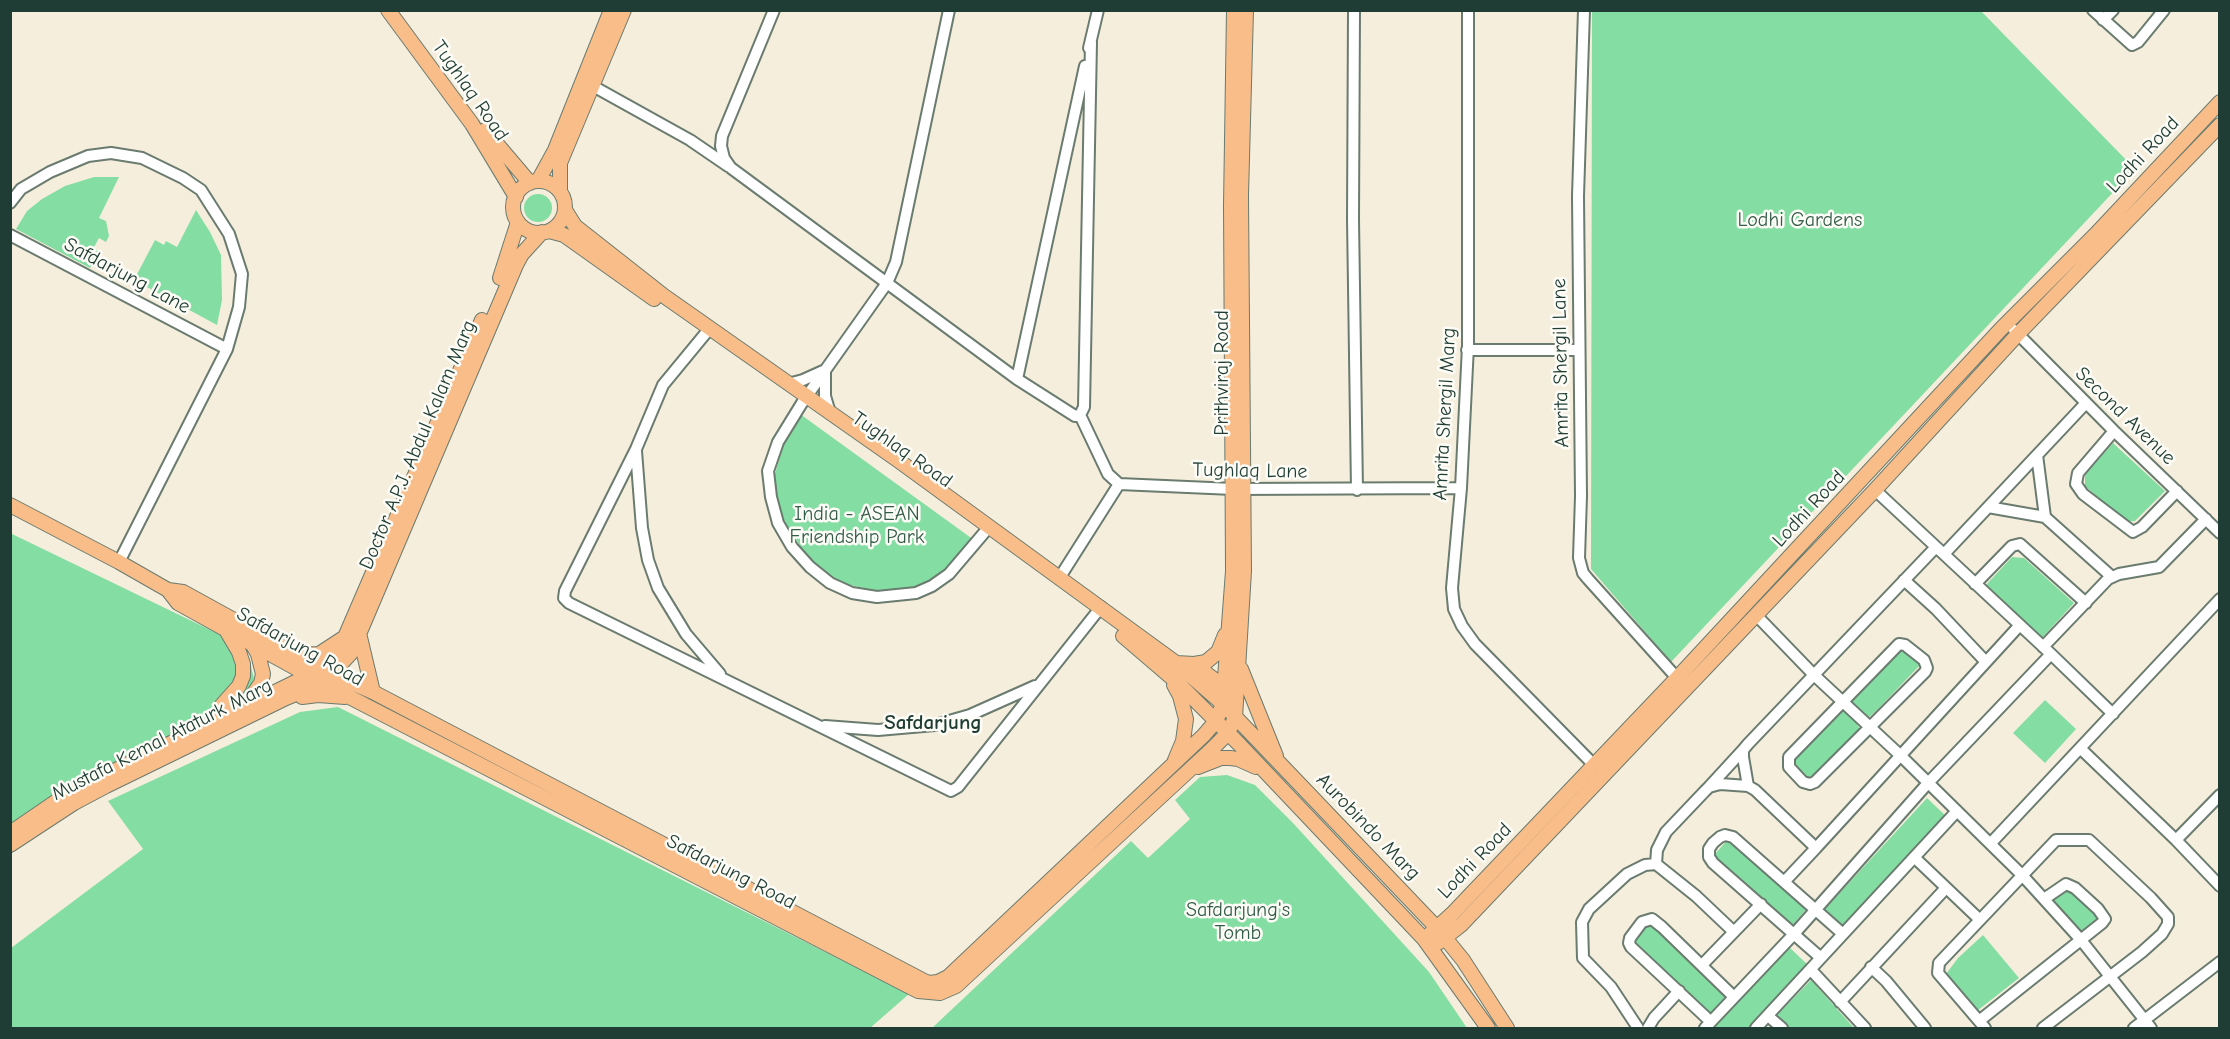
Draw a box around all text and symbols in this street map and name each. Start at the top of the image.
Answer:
street label: Tughlaq Road [427,36,513,146]
street label: Lodhi Road [2102,112,2184,198]
park label: Lodhi Gardens [1738,208,1862,232]
street label: Safdarjung Lane [60,233,194,319]
street label: Amrita Shergil Lane [1548,278,1574,448]
street label: Prithviraj Road [1210,310,1234,436]
street label: Doctor A.P.J. Abdul Kalam Marg [355,317,481,573]
street label: Amrita Shergil Marg [1428,327,1462,501]
street label: Second Avenue [2070,362,2180,470]
street label: Tughlaq Road [847,407,957,493]
street label: Tughlaq Lane [1192,458,1308,484]
street label: Lodhi Road [1768,466,1850,552]
park label: India - ASEAN Friendship Park [790,502,924,549]
street label: Safdarjung Road [232,602,368,692]
street label: Mustafa Kemal Ataturk Marg [48,674,276,806]
district label: Safdarjung [884,710,982,736]
street label: Aurobindo Marg [1311,769,1425,885]
street label: Lodhi Road [1433,818,1517,904]
street label: Safdarjung Road [662,829,800,915]
park label: Safdarjung's Tomb [1186,898,1290,945]

